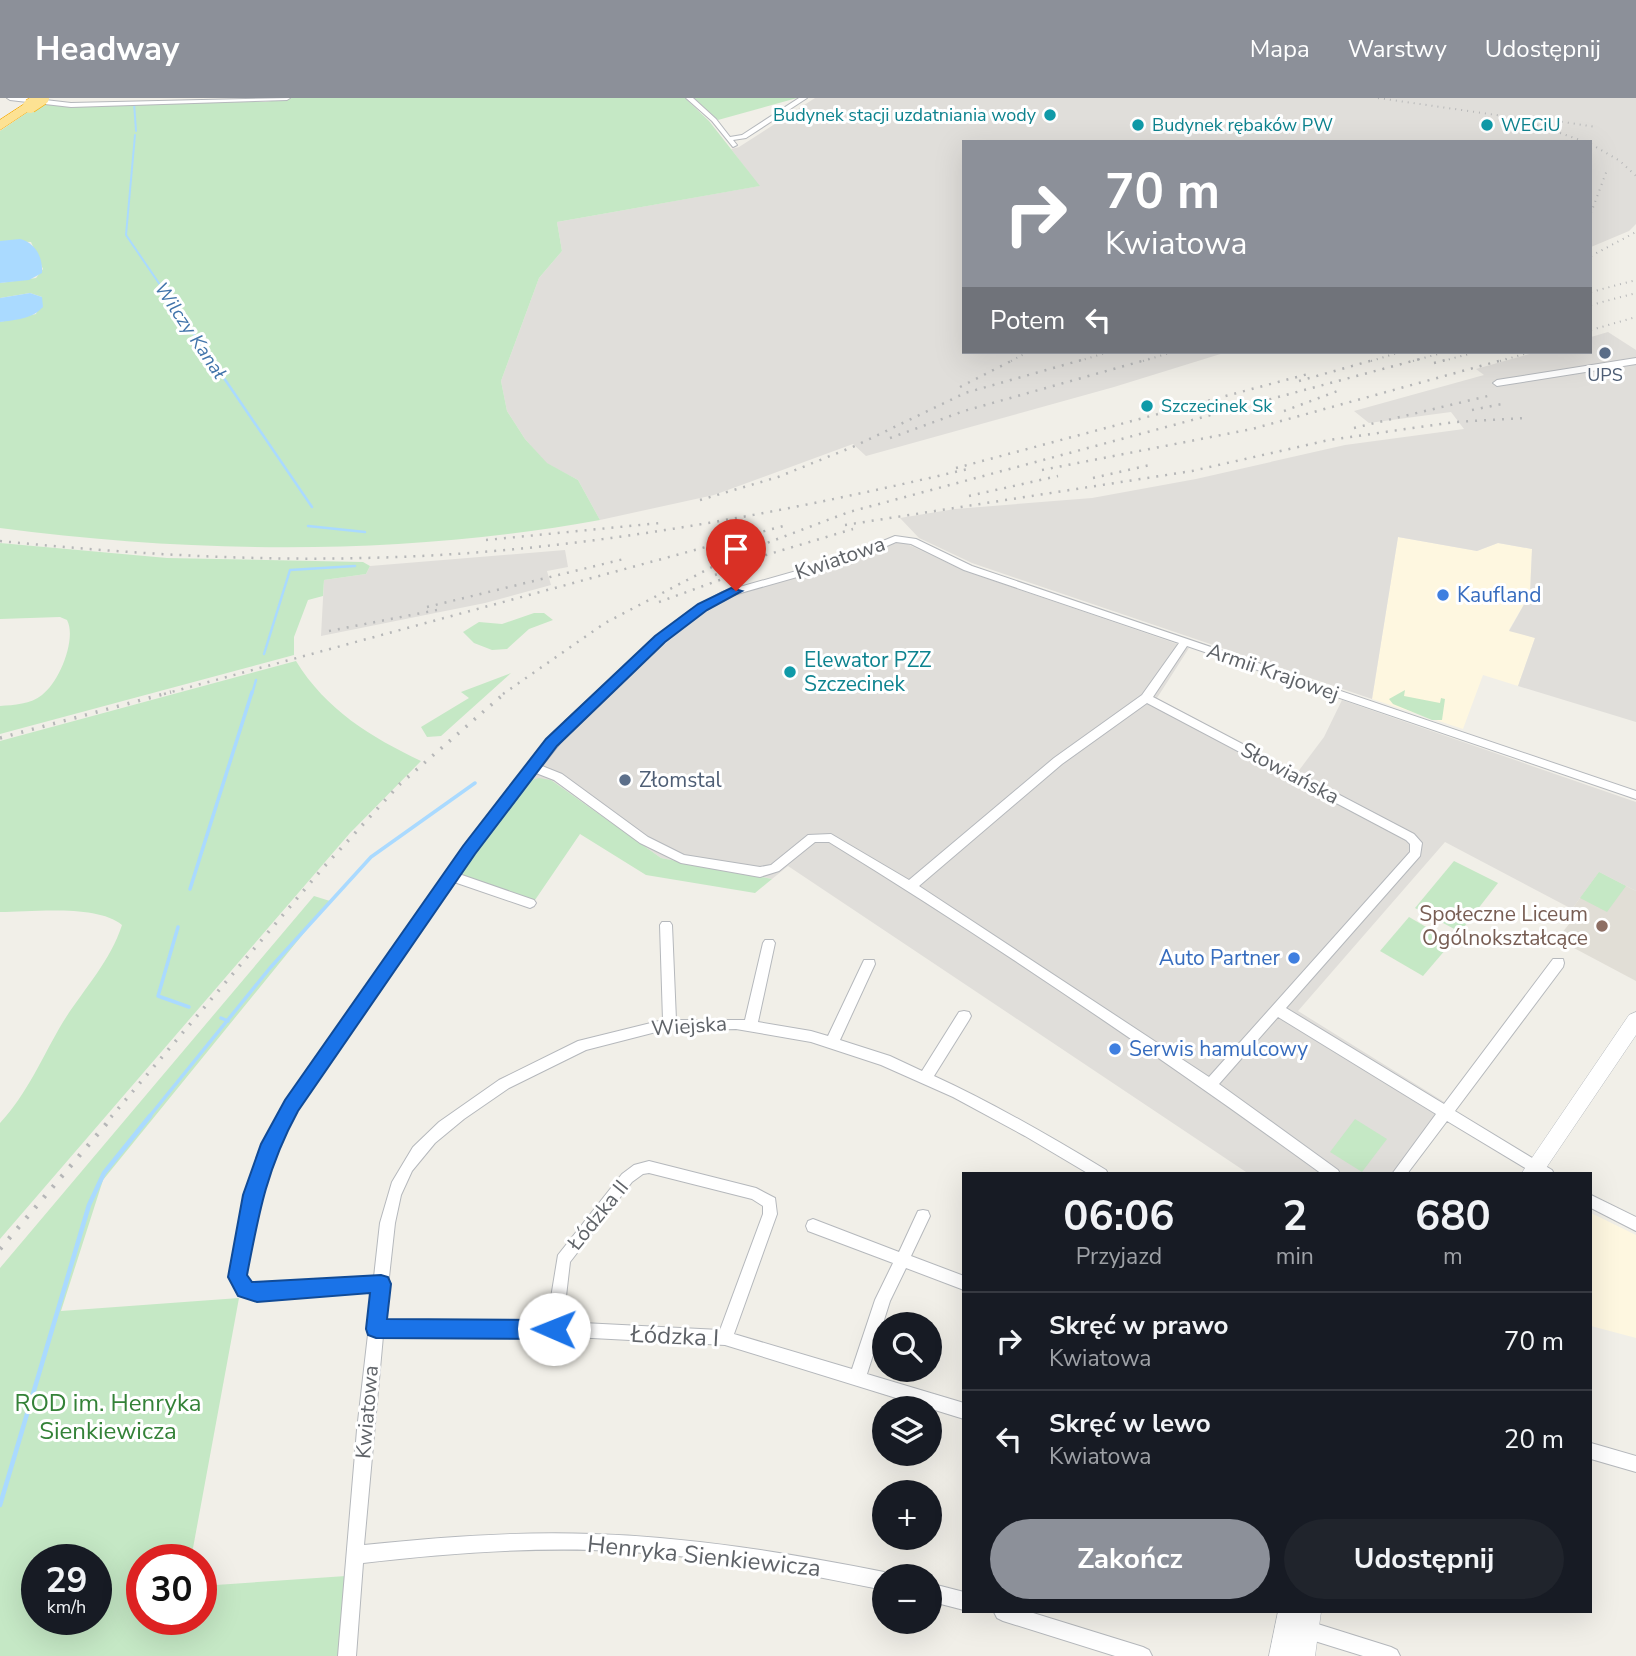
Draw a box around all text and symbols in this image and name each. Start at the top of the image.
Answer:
text: Headway [35,27,179,72]
text: Mapa [1250,33,1310,65]
text: Warstwy [1348,33,1447,65]
text: Udostępnij [1485,33,1601,65]
place label: Budynek stacji uzdatniania wody [773,103,1037,127]
marker: Budynek stacji uzdatniania wody [1042,107,1058,123]
place label: Budynek rębaków PW [1152,113,1333,137]
place label: WECiU [1501,113,1561,137]
marker: Budynek rębaków PW [1130,117,1146,133]
marker: WECiU [1479,117,1495,133]
text: 70 m [1105,158,1220,225]
icon: right [990,168,1081,259]
text: Kwiatowa [1105,222,1248,265]
water label: Wilczy Kanał [148,277,232,384]
icon: left [1079,301,1117,339]
text: Potem [990,303,1065,338]
marker: UPS [1597,345,1613,361]
place label: UPS [1587,363,1623,387]
place label: Szczecinek Sk [1161,394,1273,418]
marker: Szczecinek Sk [1139,398,1155,414]
pin [706,519,766,591]
icon: arrive [717,530,755,568]
street label: Kwiatowa [791,530,889,586]
place label: Kaufland [1457,581,1542,609]
marker: Kaufland [1435,587,1451,603]
street label: Armii Krajowej [1203,636,1343,708]
place label: Elewator PZZ Szczecinek [804,646,931,698]
marker: Elewator PZZ Szczecinek [782,664,798,680]
street label: Słowiańska [1236,735,1344,811]
place label: Złomstal [639,766,723,794]
marker: Złomstal [617,772,633,788]
place label: Społeczne Liceum Ogólnokształcące [1419,900,1588,952]
marker: Społeczne Liceum Ogólnokształcące [1594,918,1610,934]
place label: Auto Partner [1159,944,1280,972]
marker: Auto Partner [1286,950,1302,966]
street label: Wiejska [650,1009,728,1043]
place label: Serwis hamulcowy [1129,1035,1308,1063]
marker: Serwis hamulcowy [1107,1041,1123,1057]
street label: Łódzka II [560,1174,635,1257]
text: 06:06 [1063,1188,1174,1245]
text: 2 [1282,1188,1307,1245]
text: 680 [1415,1188,1491,1245]
text: Przyjazd [1076,1241,1162,1272]
text: min [1276,1241,1314,1272]
text: m [1443,1241,1463,1272]
position arrow [517,1292,591,1366]
text: Skręć w prawo [1049,1308,1229,1343]
map controls [872,1312,942,1634]
button: search [872,1312,942,1382]
street label: Łódzka I [629,1318,720,1354]
icon: right [990,1322,1028,1360]
text: 70 m [1504,1324,1564,1359]
text: Kwiatowa [1049,1343,1151,1374]
street label: Kwiatowa [349,1364,385,1460]
park label: ROD im. Henryka Sienkiewicza [15,1387,201,1447]
button: layers [872,1396,942,1466]
text: Skręć w lewo [1049,1406,1211,1441]
icon: left [990,1420,1028,1458]
text: 20 m [1504,1422,1564,1457]
text: Kwiatowa [1049,1441,1151,1472]
button: + [872,1480,942,1550]
button: Zakończ [990,1519,1270,1599]
button: Udostępnij [1284,1519,1564,1599]
street label: Henryka Sienkiewicza [586,1528,822,1584]
speed limit sign: 30 [126,1544,217,1635]
text: 29 [45,1557,88,1604]
button: − [872,1564,942,1634]
text: km/h [47,1595,86,1619]

